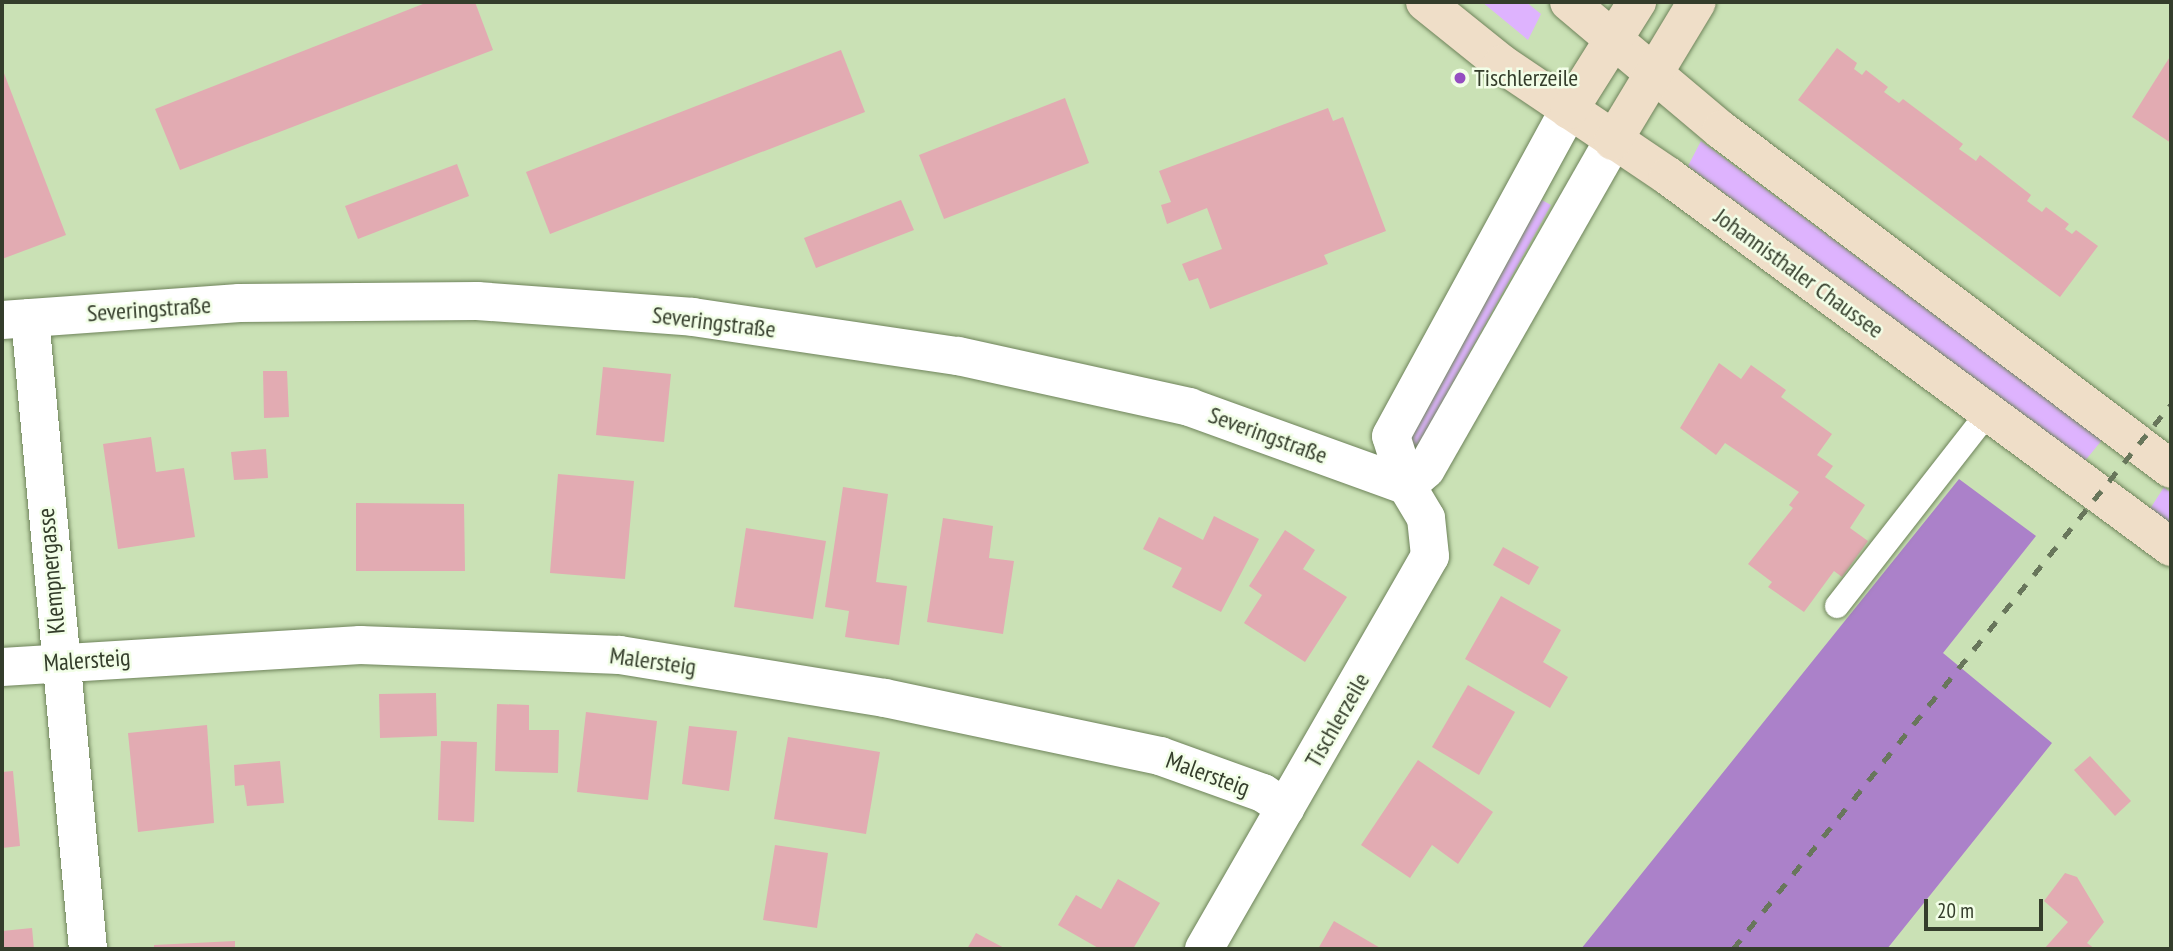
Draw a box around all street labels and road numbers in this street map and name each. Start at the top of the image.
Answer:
street label: Johannisthaler Chaussee [1709,202,1889,344]
street label: Severingstraße [86,290,212,328]
street label: Severingstraße [651,300,777,344]
street label: Severingstraße [1205,400,1331,470]
street label: Klempnergasse [31,507,71,635]
street label: Malersteig [608,641,698,681]
street label: Malersteig [43,643,131,677]
street label: Tischlerzeile [1298,668,1376,772]
street label: Malersteig [1162,746,1254,802]

